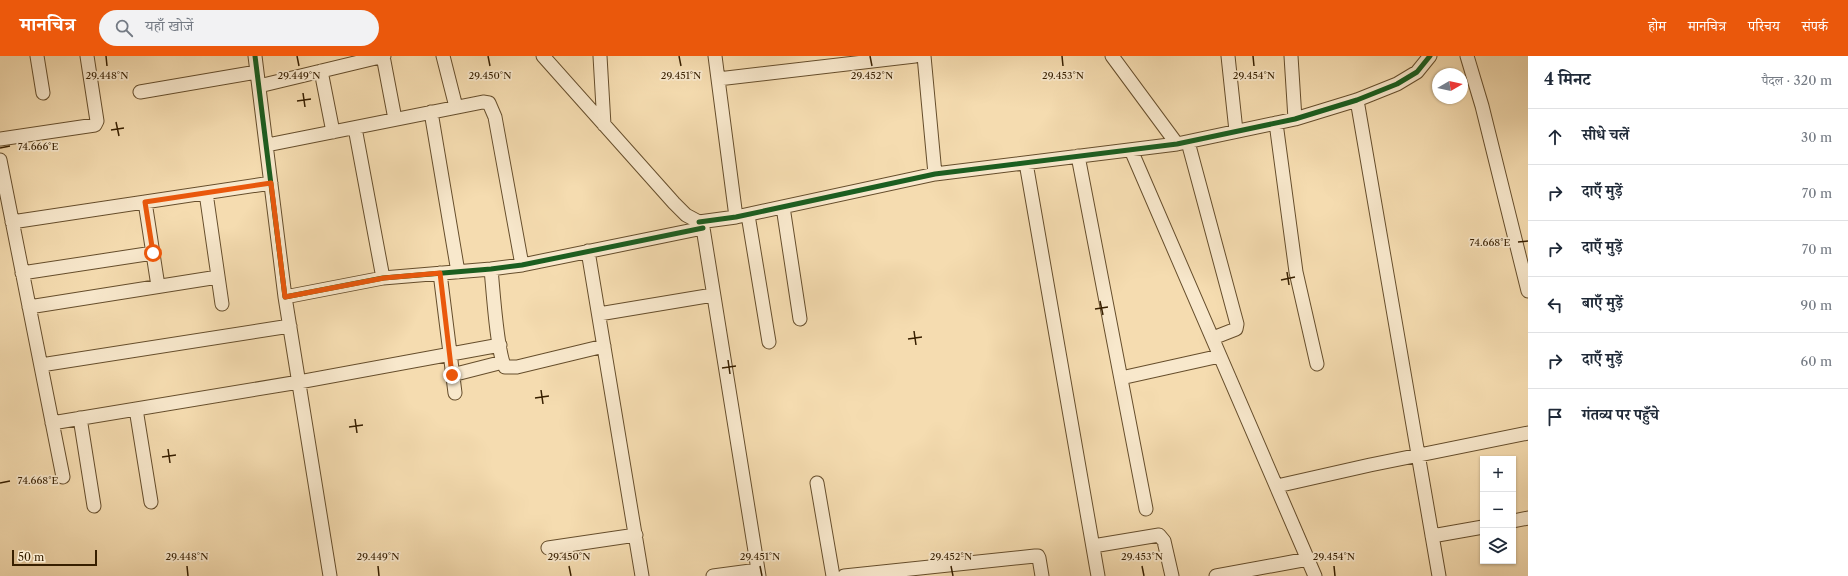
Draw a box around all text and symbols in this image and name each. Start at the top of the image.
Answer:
search box [99,10,379,46]
text: मानचित्र [20,13,75,36]
text: यहाँ खोजें [145,16,193,35]
icon: search [113,17,135,39]
text: होम [1648,17,1666,35]
text: मानचित्र [1688,17,1726,35]
text: परिचय [1748,17,1780,35]
text: संपर्क [1802,17,1828,35]
north arrow [1432,68,1468,104]
text: 29.448°N [86,69,128,82]
text: 29.449°N [278,69,320,82]
text: 29.450°N [469,69,511,82]
text: 29.451°N [661,69,701,82]
text: 29.452°N [851,69,893,82]
text: 29.453°N [1042,69,1084,82]
text: 29.454°N [1233,69,1275,82]
text: 4 मिनट [1544,69,1591,89]
text: पैदल · 320 m [1762,72,1832,88]
text: सीधे चलें [1582,125,1629,144]
icon: ahead [1544,126,1566,148]
text: 30 m [1801,129,1832,145]
text: 74.666°E [18,140,58,153]
text: दाएँ मुड़ें [1582,181,1622,200]
icon: right [1544,182,1566,204]
text: 70 m [1802,185,1832,201]
text: 74.668°E [1470,236,1511,249]
text: दाएँ मुड़ें [1582,237,1622,256]
icon: right [1544,238,1566,260]
text: 70 m [1802,241,1832,257]
route start [144,244,162,262]
text: बाएँ मुड़ें [1582,293,1623,312]
icon: left [1544,294,1566,316]
text: 90 m [1801,297,1832,313]
text: दाएँ मुड़ें [1582,349,1622,368]
icon: right [1544,350,1566,372]
text: 60 m [1801,353,1832,369]
route end [443,366,461,384]
text: गंतव्य पर पहुँचे [1582,405,1659,424]
icon: arrive [1544,406,1566,428]
map controls [1480,456,1516,564]
button: + [1480,456,1516,492]
text: 74.668°E [18,474,59,487]
button: − [1480,492,1516,528]
button: layers [1480,528,1516,564]
scale bar [12,548,97,567]
text: 50 m [18,550,44,564]
text: 29.448°N [166,550,208,563]
text: 29.449°N [357,550,399,563]
text: 29.450°N [548,550,590,563]
text: 29.451°N [740,550,780,563]
text: 29.452°N [930,550,972,563]
text: 29.453°N [1121,550,1163,563]
text: 29.454°N [1313,550,1355,563]

